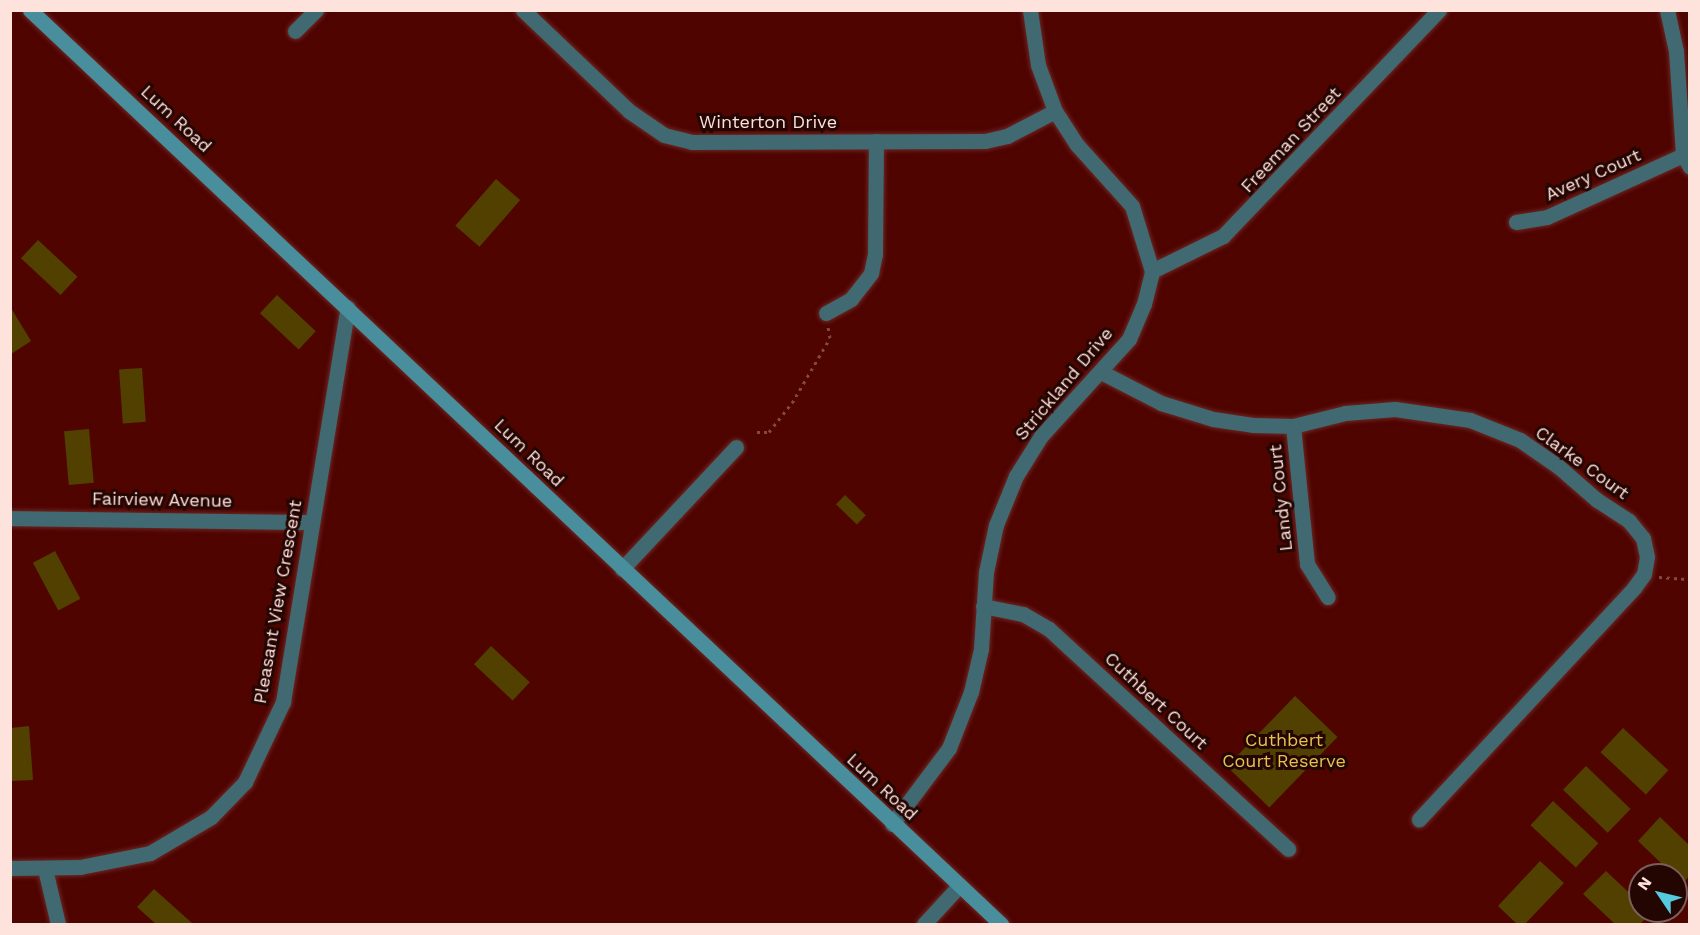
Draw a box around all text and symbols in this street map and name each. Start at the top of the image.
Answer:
street label: Lum Road [136,81,216,157]
street label: Freeman Street [1236,83,1346,197]
street label: Winterton Drive [699,111,837,133]
street label: Avery Court [1542,144,1644,206]
street label: Strickland Drive [1011,323,1117,445]
street label: Lum Road [490,414,568,492]
street label: Clarke Court [1531,422,1633,504]
street label: Landy Court [1265,443,1297,553]
street label: Fairview Avenue [91,488,233,512]
street label: Pleasant View Crescent [249,498,307,706]
street label: Cuthbert Court [1100,648,1212,754]
park label: Cuthbert Court Reserve [1222,730,1346,772]
street label: Lum Road [842,749,922,825]
north arrow [1628,863,1688,923]
text: N [1633,873,1656,894]

